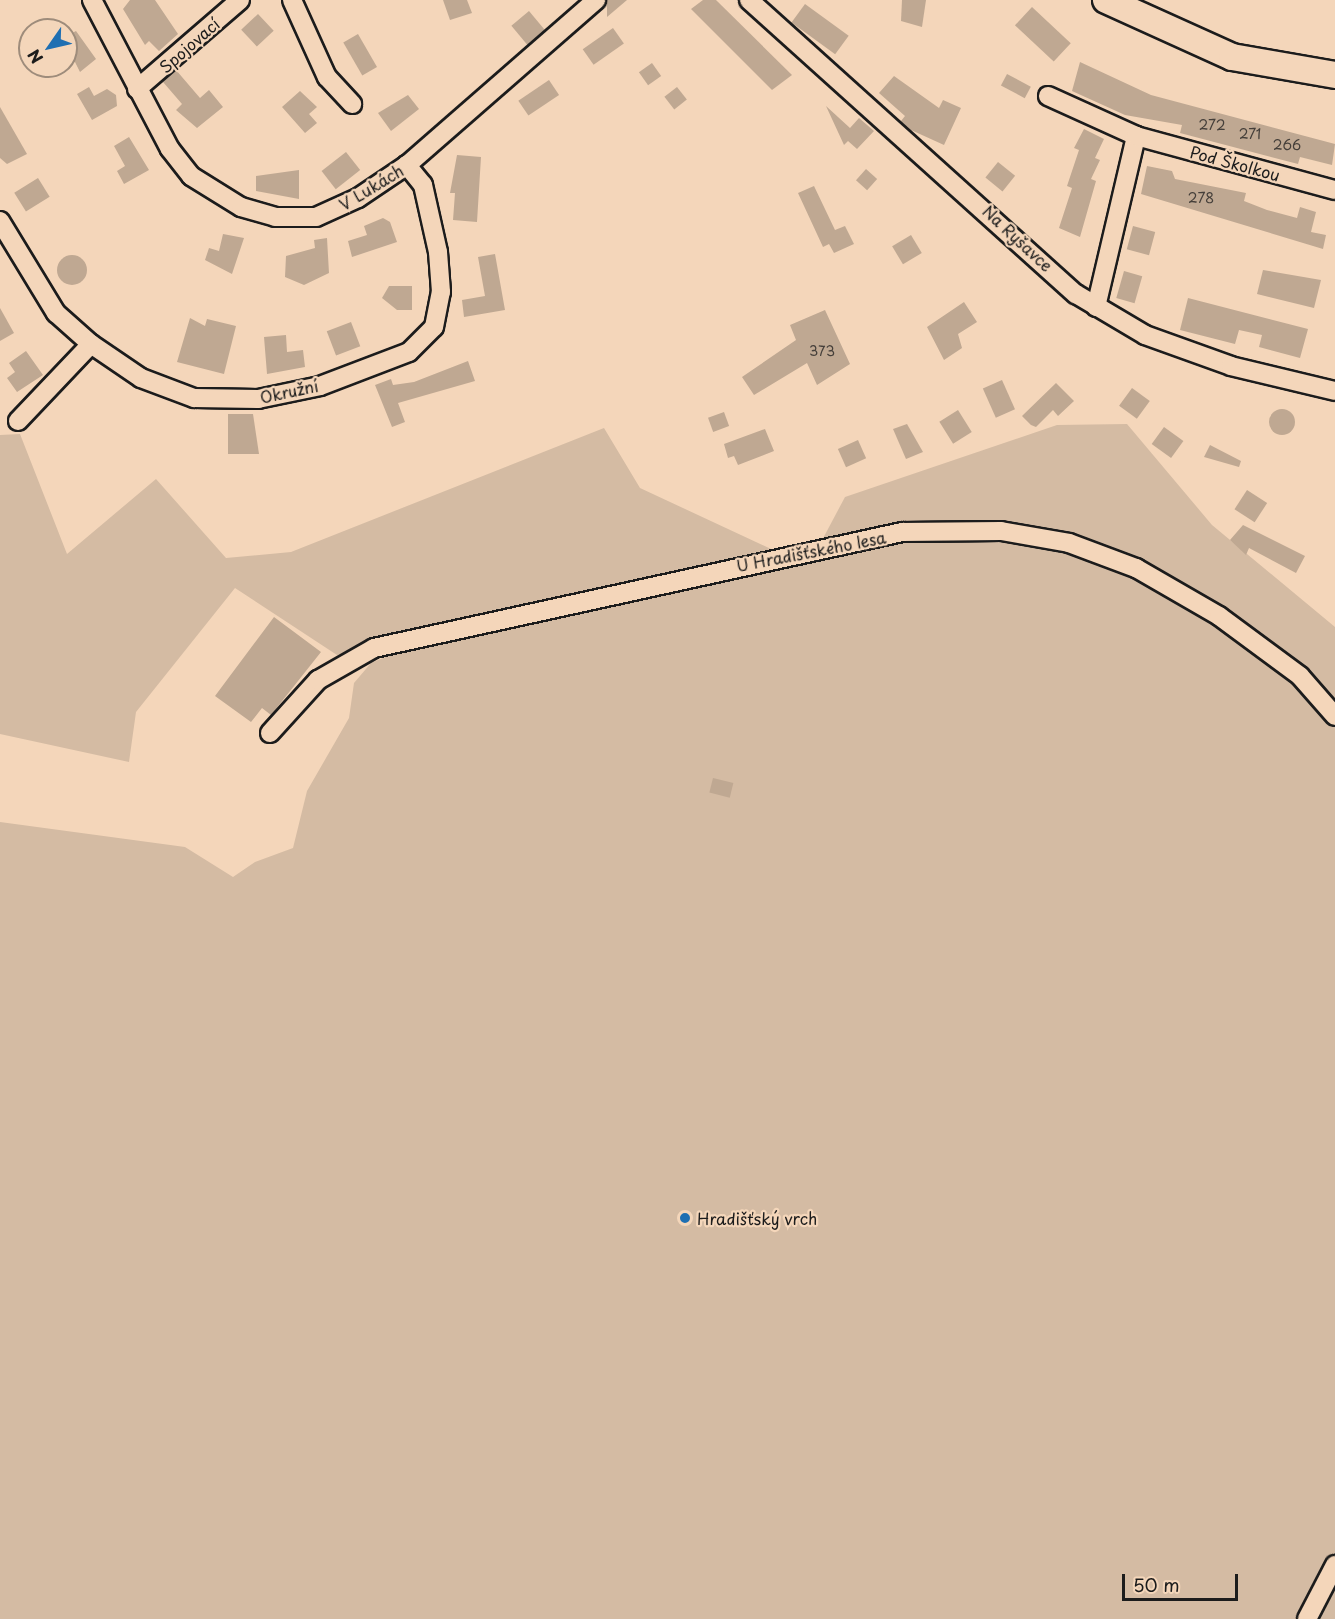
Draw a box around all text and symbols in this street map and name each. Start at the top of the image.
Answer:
street label: Spojovací [155,14,223,76]
north arrow [18,18,78,78]
text: N [21,45,48,69]
house number: 272 [1198,117,1226,133]
house number: 271 [1239,126,1261,142]
house number: 266 [1273,137,1301,153]
street label: Pod Školkou [1187,142,1283,184]
street label: V Lukách [335,160,407,214]
house number: 278 [1188,190,1214,206]
street label: Na Ryšavce [979,201,1057,275]
house number: 373 [809,343,835,359]
street label: Okružní [258,375,320,407]
street label: U Hradišťského lesa [734,527,888,575]
place label: Hradišťský vrch [697,1208,818,1228]
marker: Hradišťský vrch [678,1211,692,1225]
scale bar [1125,1562,1240,1600]
text: 50 m [1133,1571,1180,1598]

